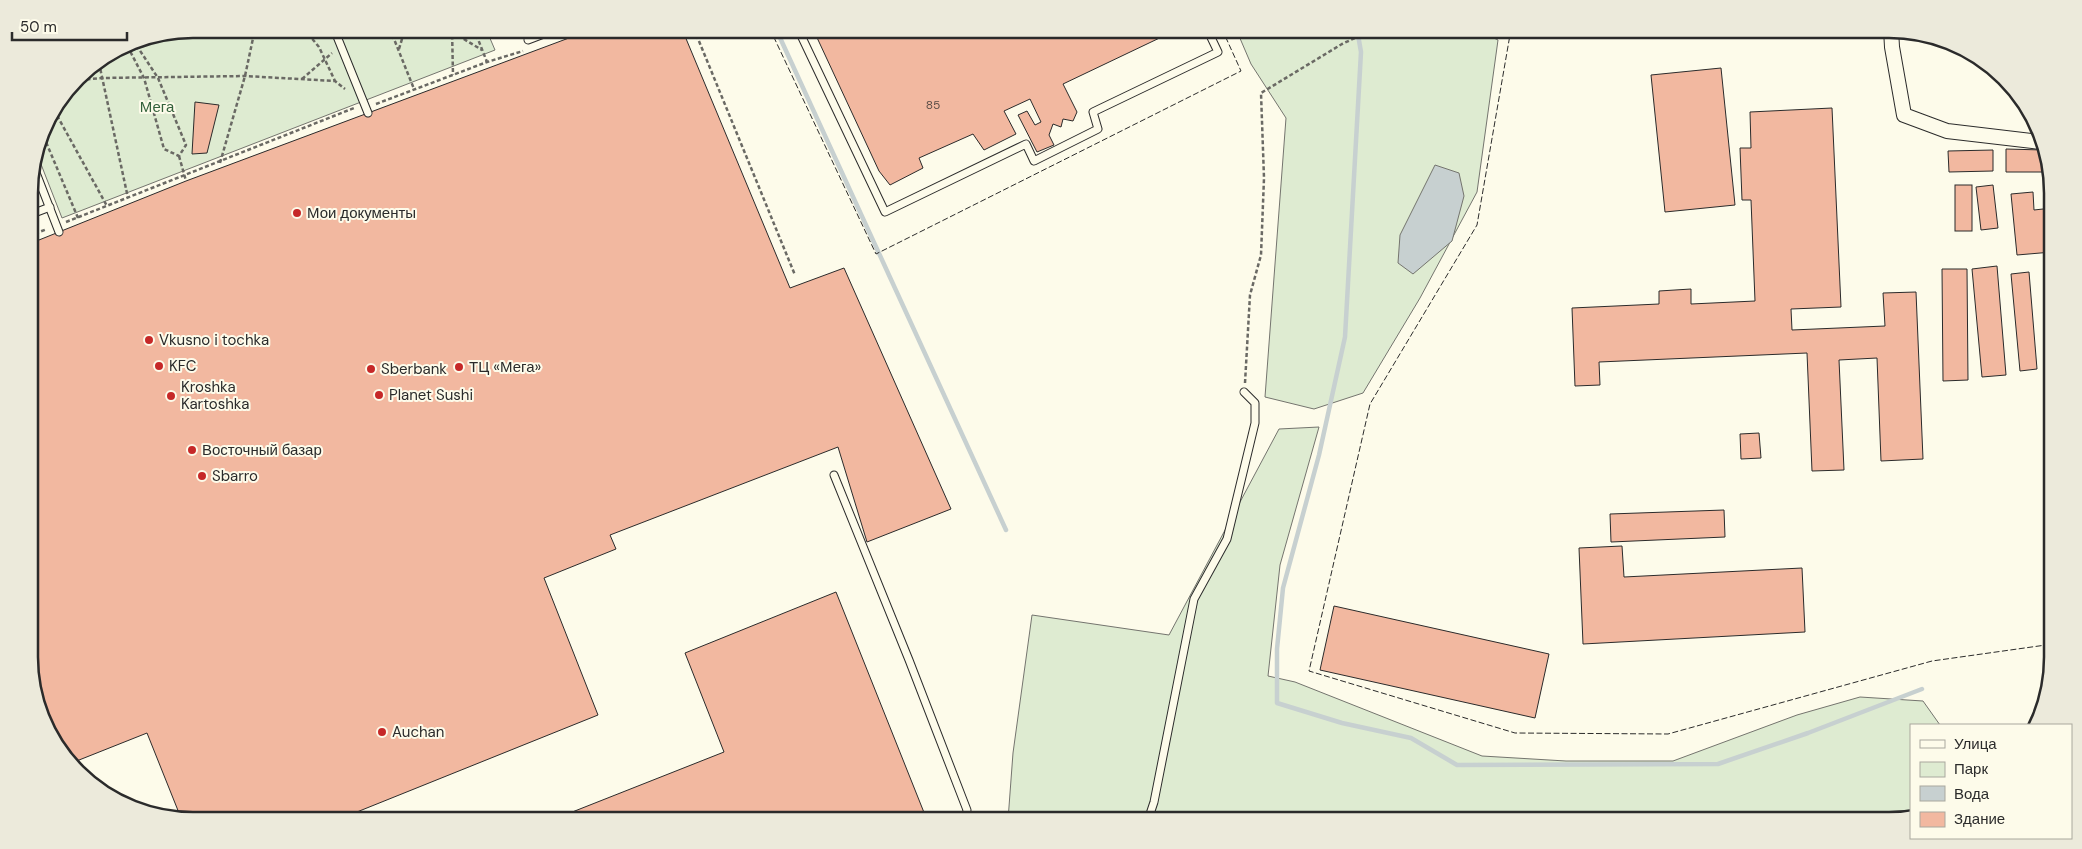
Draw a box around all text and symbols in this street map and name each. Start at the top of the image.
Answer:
scale bar [12,10,128,42]
text: 50 m [20,17,57,37]
park label: Мега [140,97,175,117]
house number: 85 [926,97,940,113]
place label: Мои документы [307,203,416,223]
marker: Мои документы [291,207,303,219]
place label: Vkusno i tochka [159,330,269,350]
marker: Vkusno i tochka [143,334,155,346]
place label: KFC [169,356,197,376]
place label: ТЦ «Мега» [469,357,542,377]
place label: Sberbank [381,359,447,379]
marker: KFC [153,360,165,372]
marker: ТЦ «Мега» [453,361,465,373]
marker: Sberbank [365,363,377,375]
place label: Kroshka Kartoshka [181,377,250,414]
place label: Planet Sushi [389,385,473,405]
marker: Planet Sushi [373,389,385,401]
marker: Kroshka Kartoshka [165,390,177,402]
place label: Восточный базар [202,440,322,460]
marker: Восточный базар [186,444,198,456]
place label: Sbarro [212,466,258,486]
marker: Sbarro [196,470,208,482]
place label: Auchan [392,722,444,742]
legend [1910,724,2072,839]
marker: Auchan [376,726,388,738]
text: Улица [1954,734,1997,754]
text: Парк [1954,759,1988,779]
text: Вода [1954,784,1990,804]
text: Здание [1954,809,2005,829]

